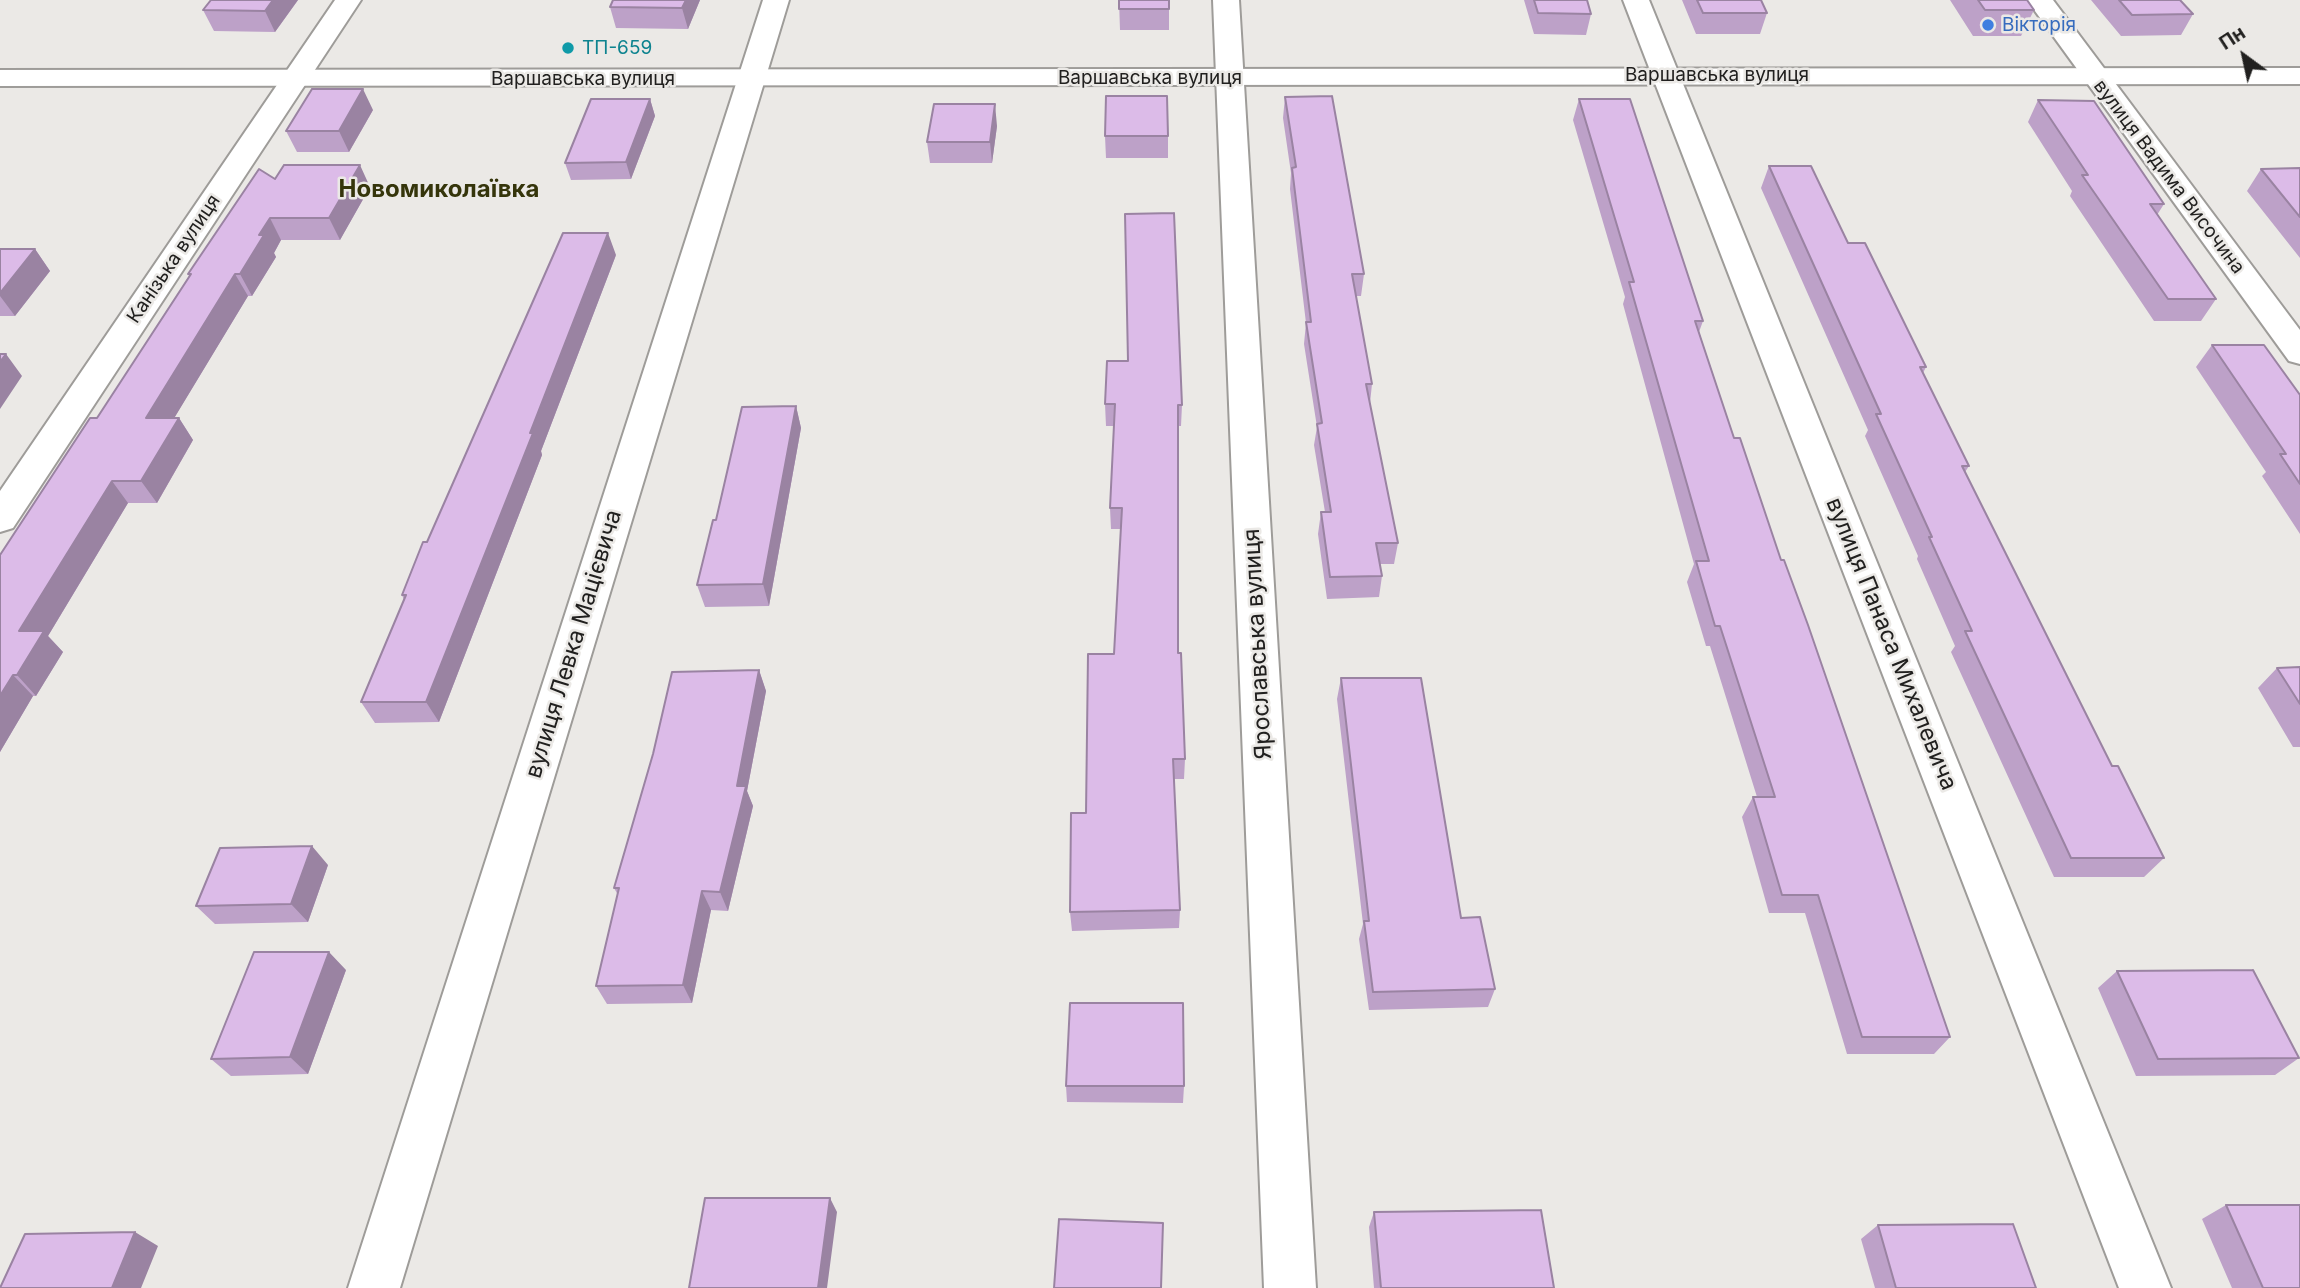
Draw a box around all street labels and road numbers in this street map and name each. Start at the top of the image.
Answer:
street label: Варшавська вулиця [1625,64,1809,86]
street label: Варшавська вулиця [1058,67,1242,89]
street label: Варшавська вулиця [491,68,675,90]
street label: вулиця Вадима Височина [2089,75,2249,279]
street label: Канізька вулиця [123,190,225,328]
street label: вулиця Панаса Михалевича [1820,494,1962,794]
street label: вулиця Левка Мацієвича [520,507,628,781]
street label: Ярославська вулиця [1238,528,1278,760]

